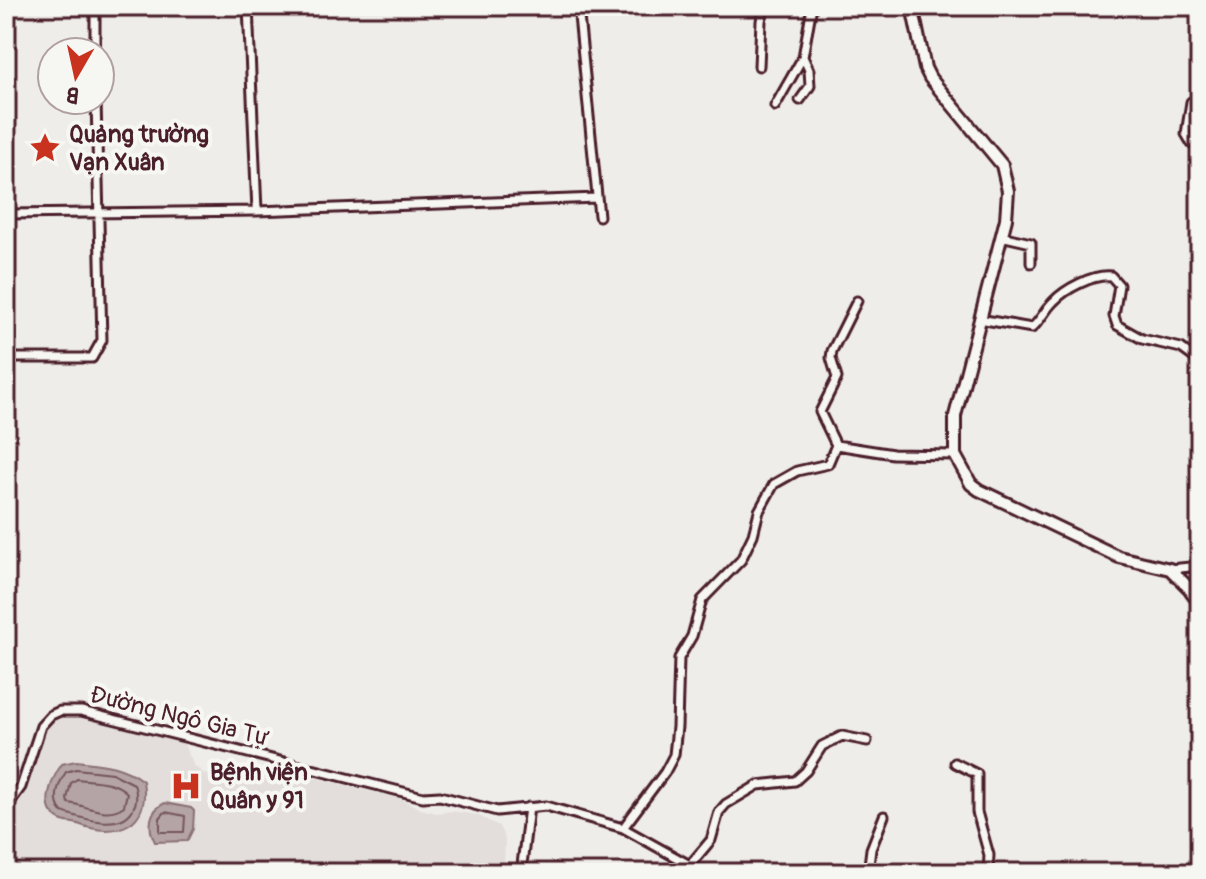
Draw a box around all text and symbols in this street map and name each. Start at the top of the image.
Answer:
north arrow [36,36,116,116]
text: B [65,80,81,110]
place label: Quảng trường Vạn Xuân [69,120,209,177]
place icon: Quảng trường Vạn Xuân [28,131,62,165]
street label: Đường Ngô Gia Tự [87,680,273,753]
place label: Bệnh viện Quân y 91 [210,758,308,815]
hospital icon: Bệnh viện Quân y 91 [169,769,203,803]

